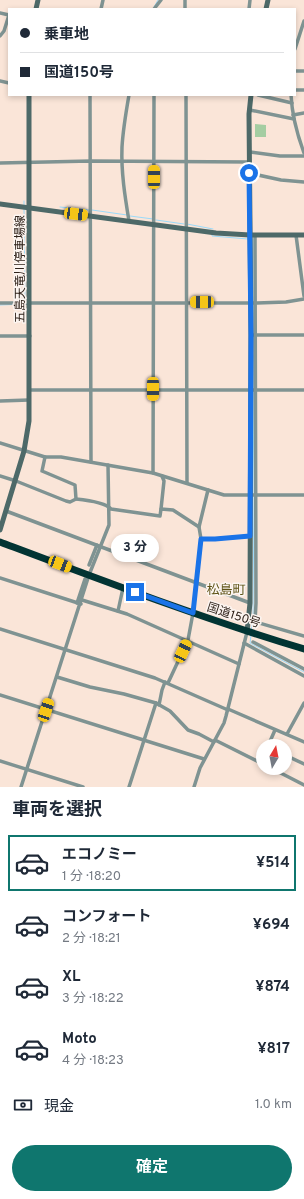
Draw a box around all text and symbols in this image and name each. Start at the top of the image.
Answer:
text: 乗車地 [44,26,89,45]
text: 国道150号 [44,64,114,83]
route start [240,164,258,182]
car [148,165,160,189]
car [63,207,89,221]
street label: 五島天竜川停車場線 [13,215,29,323]
car [190,296,214,308]
car [147,377,159,401]
callout: 3 分 [111,534,159,562]
text: 3 分 [123,540,147,556]
car [47,554,73,574]
route end [126,583,144,601]
district label: 松島町 [206,583,246,599]
street label: 国道150号 [205,600,263,632]
car [172,638,194,664]
car [37,697,55,723]
north arrow [256,739,292,775]
map controls [256,739,292,775]
text: 車両を選択 [12,799,102,822]
icon: car [14,845,50,881]
text: エコノミー [62,846,137,865]
text: ¥514 [256,854,290,873]
text: 1 分 · 18:20 [62,869,121,885]
icon: car [14,907,50,943]
text: コンフォート [62,908,152,927]
text: ¥694 [253,916,290,935]
text: 2 分 · 18:21 [62,931,121,947]
text: XL [62,968,80,987]
icon: car [14,969,50,1005]
text: ¥874 [255,978,290,997]
text: 3 分 · 18:22 [62,991,124,1007]
text: Moto [62,1030,97,1049]
icon: car [14,1031,50,1067]
text: ¥817 [257,1040,290,1059]
text: 4 分 · 18:23 [62,1053,124,1069]
icon: cash [12,1094,34,1116]
text: 1.0 km [255,1097,292,1113]
text: 現金 [44,1098,74,1117]
button: 確定 [12,1145,292,1191]

